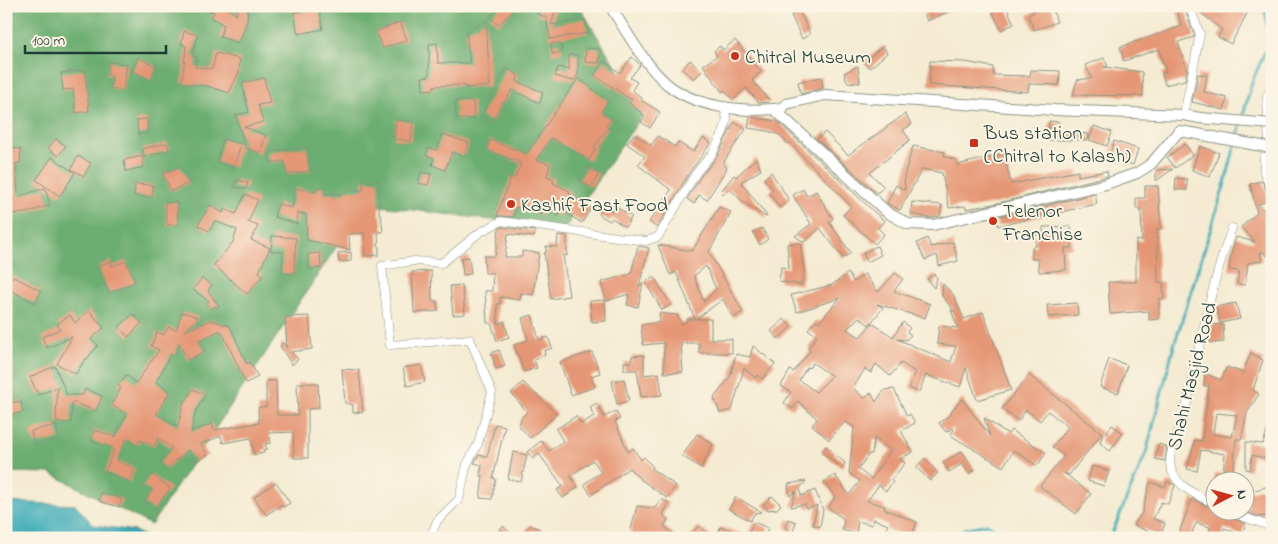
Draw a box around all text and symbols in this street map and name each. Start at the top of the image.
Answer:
scale bar [25,22,166,54]
text: 100 m [32,30,65,52]
place label: Chitral Museum [745,44,871,73]
marker: Chitral Museum [729,50,741,62]
place label: Bus station (Chitral to Kalash) [983,120,1131,172]
marker: Bus station (Chitral to Kalash) [968,137,980,149]
place label: Kashif Fast Food [521,192,668,221]
marker: Kashif Fast Food [505,198,517,210]
place label: Telenor Franchise [1002,198,1082,250]
marker: Telenor Franchise [987,215,999,227]
street label: Shahi Masjid Road [1161,299,1226,454]
north arrow [1206,472,1256,522]
text: N [1231,489,1252,501]

